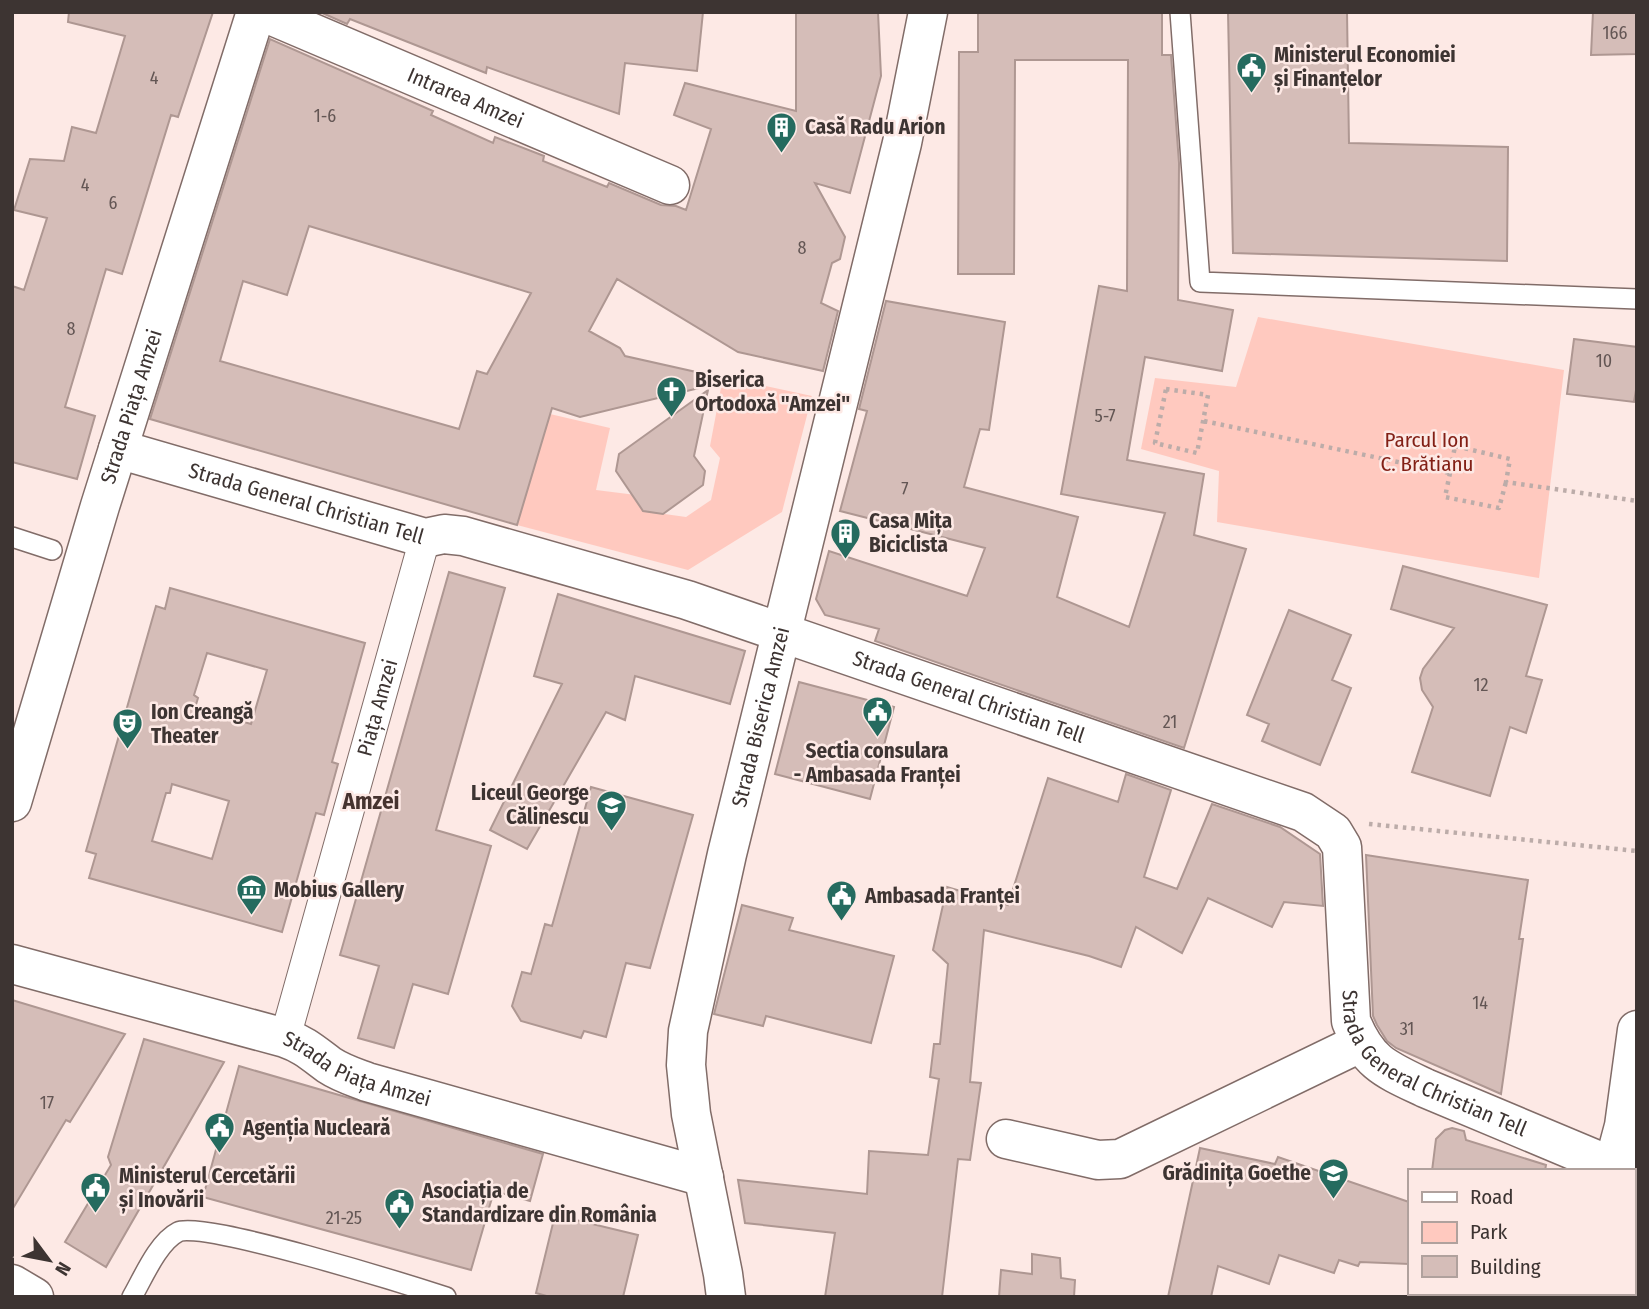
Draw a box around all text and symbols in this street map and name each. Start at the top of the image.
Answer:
house number: 166 [1603,22,1628,44]
place label: Ministerul Economiei și Finanțelor [1274,42,1456,93]
public building icon: Ministerul Economiei și Finanțelor [1234,50,1268,94]
street label: Intrarea Amzei [403,62,527,134]
house number: 4 [150,67,159,89]
house number: 1-6 [314,105,336,127]
building icon: Casă Radu Arion [765,110,799,154]
place label: Casă Radu Arion [805,114,946,140]
house number: 4 [81,174,90,196]
house number: 6 [109,192,118,214]
house number: 8 [798,237,807,259]
house number: 8 [67,318,76,340]
street label: Strada Piața Amzei [95,326,168,487]
house number: 10 [1596,350,1612,372]
place label: Biserica Ortodoxă "Amzei" [695,367,850,417]
church icon: Biserica Ortodoxă "Amzei" [655,375,689,419]
house number: 5-7 [1094,405,1116,427]
park label: Parcul Ion C. Brătianu [1380,427,1474,477]
street label: Strada General Christian Tell [186,457,427,550]
house number: 7 [901,478,909,500]
place label: Casa Mița Biciclista [869,508,952,558]
building icon: Casa Mița Biciclista [829,516,863,560]
street label: Strada Biserica Amzei [726,624,795,810]
street label: Strada General Christian Tell [849,645,1088,749]
street label: Piața Amzei [352,656,403,759]
house number: 12 [1474,674,1489,696]
public building icon: Sectia consulara - Ambasada Franței [860,694,894,738]
place label: Ion Creangă Theater [151,699,253,749]
theatre icon: Ion Creangă Theater [111,707,145,751]
house number: 21 [1163,711,1177,733]
place label: Sectia consulara - Ambasada Franței [793,738,961,789]
place label: Liceul George Călinescu [471,780,589,830]
district label: Amzei [341,787,400,815]
school or university icon: Liceul George Călinescu [595,788,629,832]
museum icon: Mobius Gallery [234,873,268,917]
place label: Mobius Gallery [274,877,405,903]
public building icon: Ambasada Franței [825,879,859,923]
place label: Ambasada Franței [864,883,1020,910]
street label: Strada General Christian Tell [1336,989,1531,1142]
house number: 14 [1472,992,1488,1014]
house number: 31 [1400,1018,1414,1040]
street label: Strada Piața Amzei [280,1025,434,1112]
house number: 17 [40,1092,54,1114]
public building icon: Agenția Nucleară [203,1111,237,1155]
place label: Agenția Nucleară [242,1115,390,1142]
school or university icon: Grădinița Goethe [1317,1156,1351,1200]
place label: Grădinița Goethe [1162,1160,1311,1187]
place label: Ministerul Cercetării și Inovării [119,1163,295,1214]
legend [1408,1169,1635,1295]
public building icon: Ministerul Cercetării și Inovării [79,1171,113,1215]
place label: Asociația de Standardizare din România [421,1178,657,1228]
text: Road [1470,1184,1514,1210]
public building icon: Asociația de Standardizare din România [382,1186,416,1230]
house number: 21-25 [326,1207,362,1229]
text: Park [1470,1219,1508,1245]
north arrow [14,1225,84,1295]
text: Building [1470,1254,1541,1280]
text: N [50,1258,76,1280]

